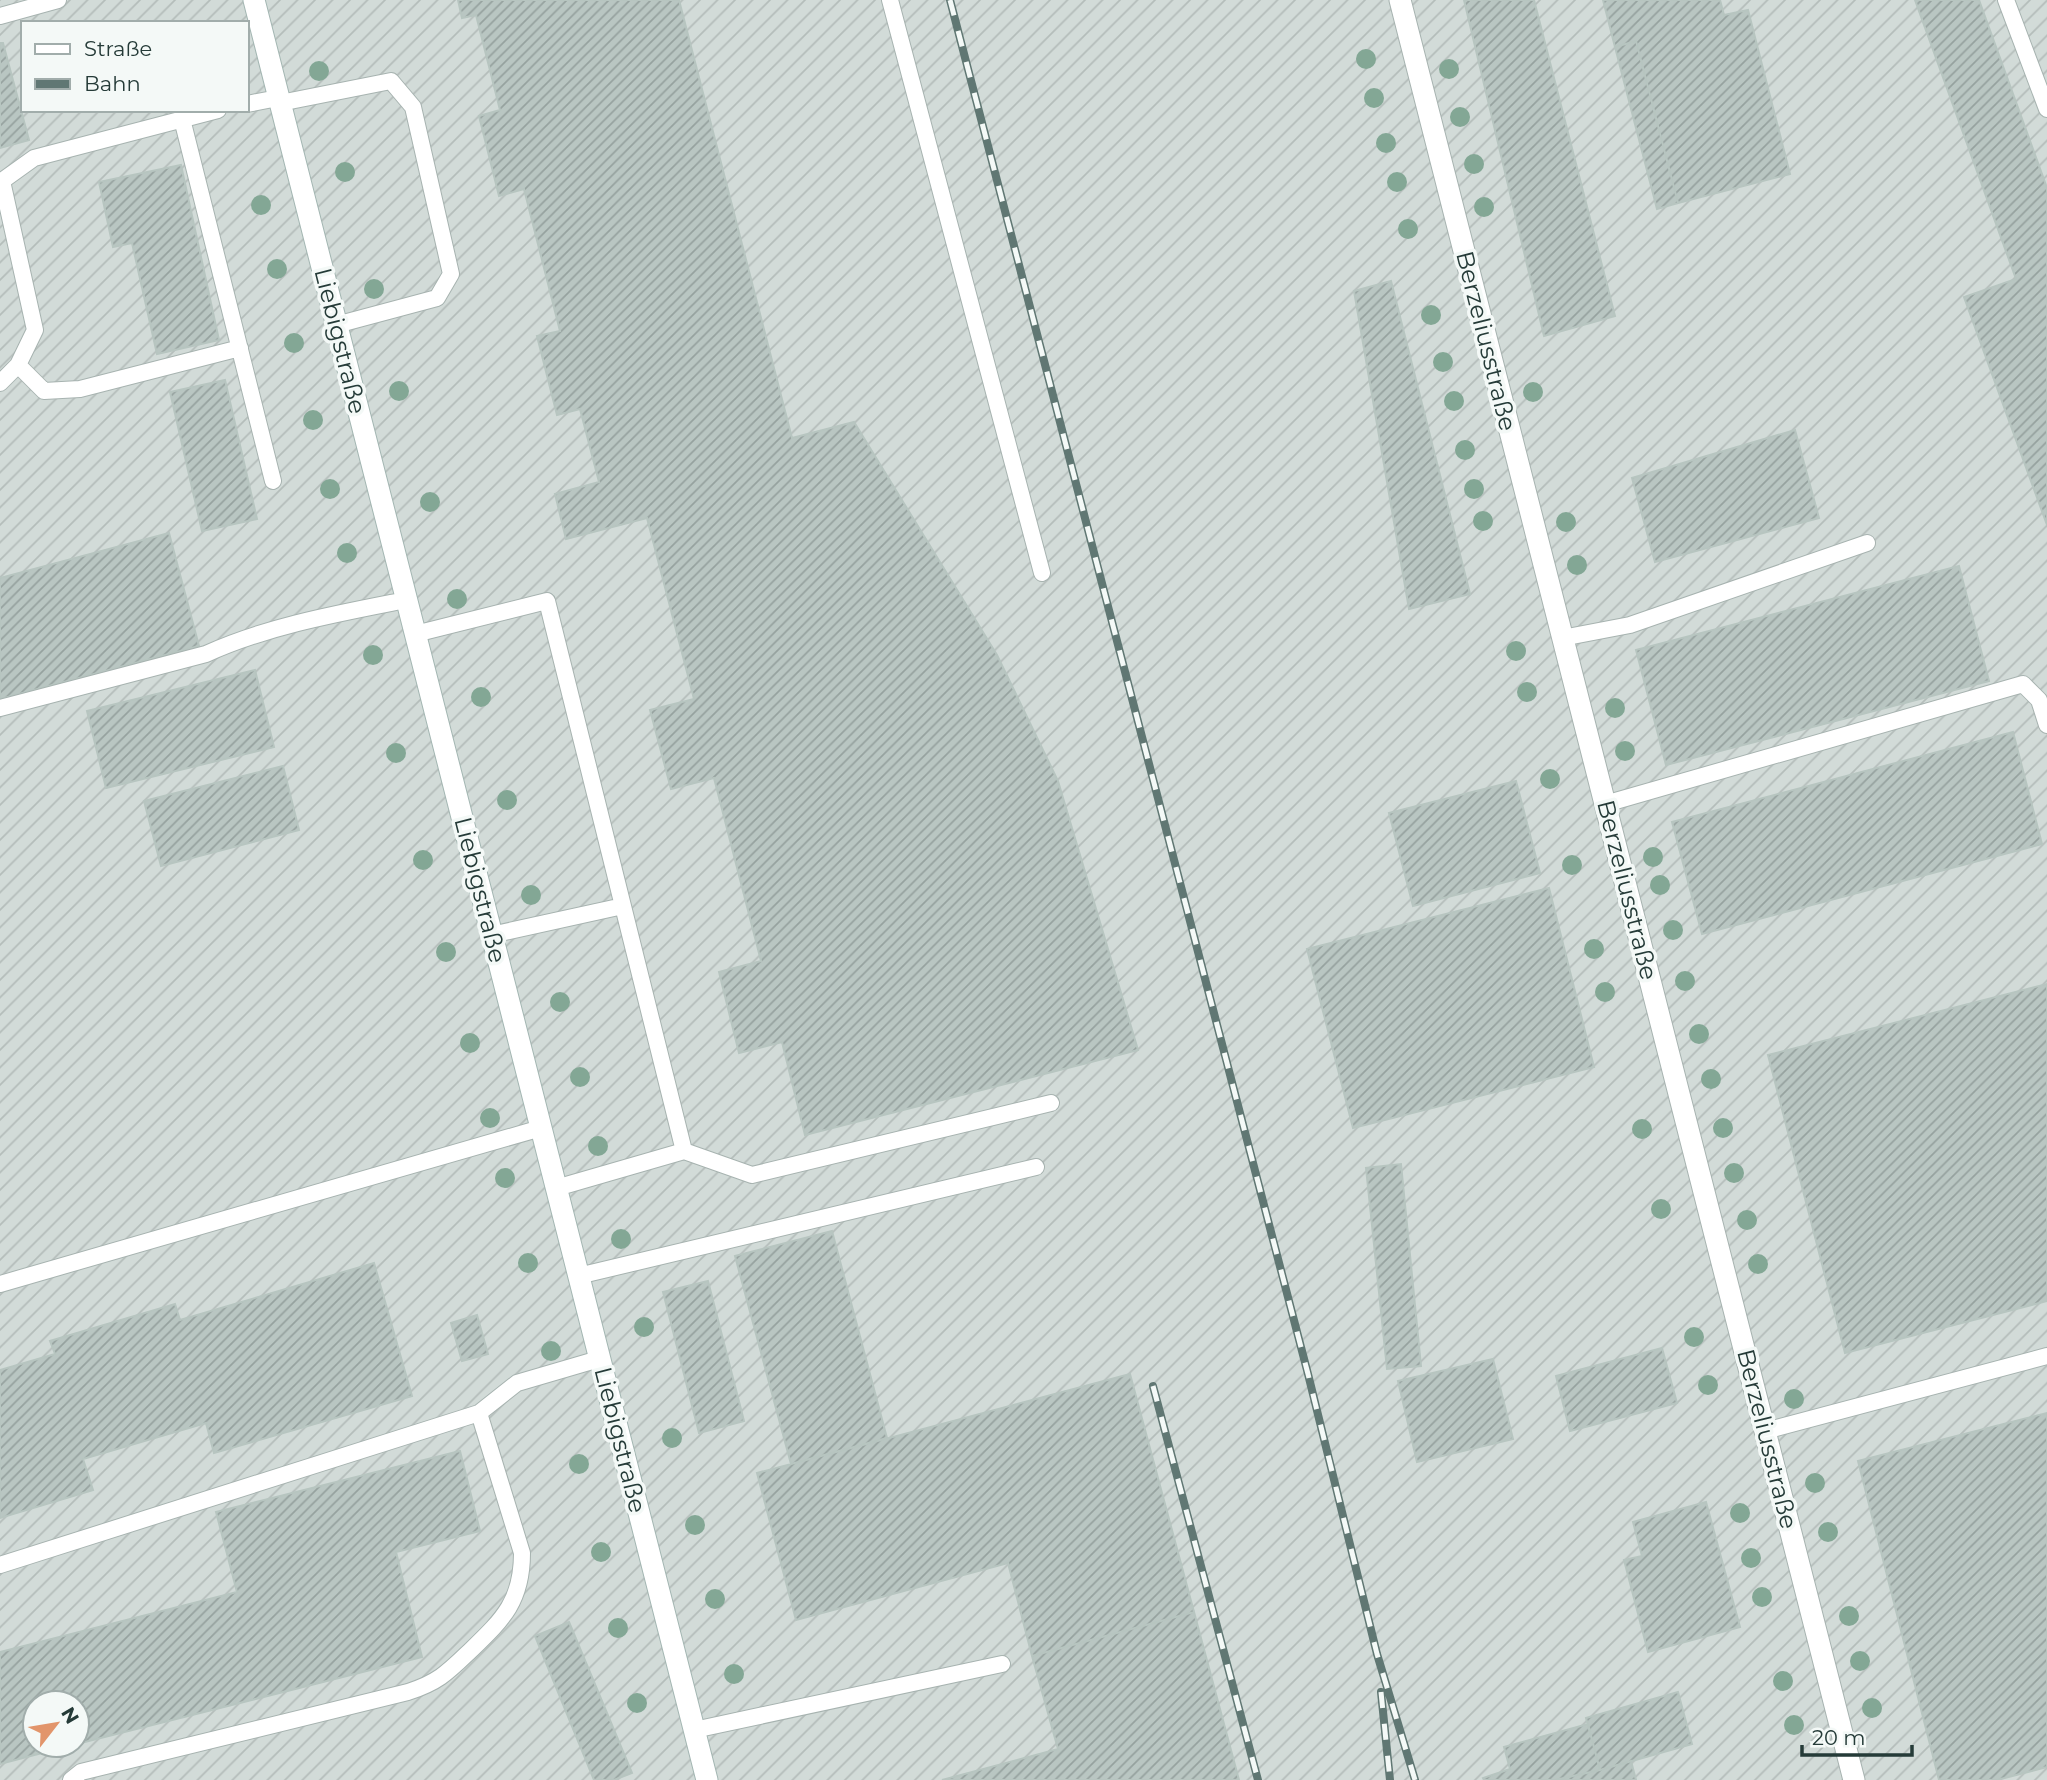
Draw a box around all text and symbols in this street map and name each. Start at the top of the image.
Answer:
legend [21,21,248,112]
text: Straße [84,36,152,61]
text: Bahn [84,71,141,96]
street label: Berzeliusstraße [1450,248,1523,434]
street label: Liebigstraße [308,265,373,417]
street label: Berzeliusstraße [1591,797,1664,983]
street label: Liebigstraße [448,814,513,966]
street label: Berzeliusstraße [1731,1346,1804,1532]
street label: Liebigstraße [588,1364,653,1516]
north arrow [21,1689,91,1759]
text: N [56,1703,84,1728]
scale bar [1802,1714,1912,1758]
text: 20 m [1812,1725,1866,1750]

